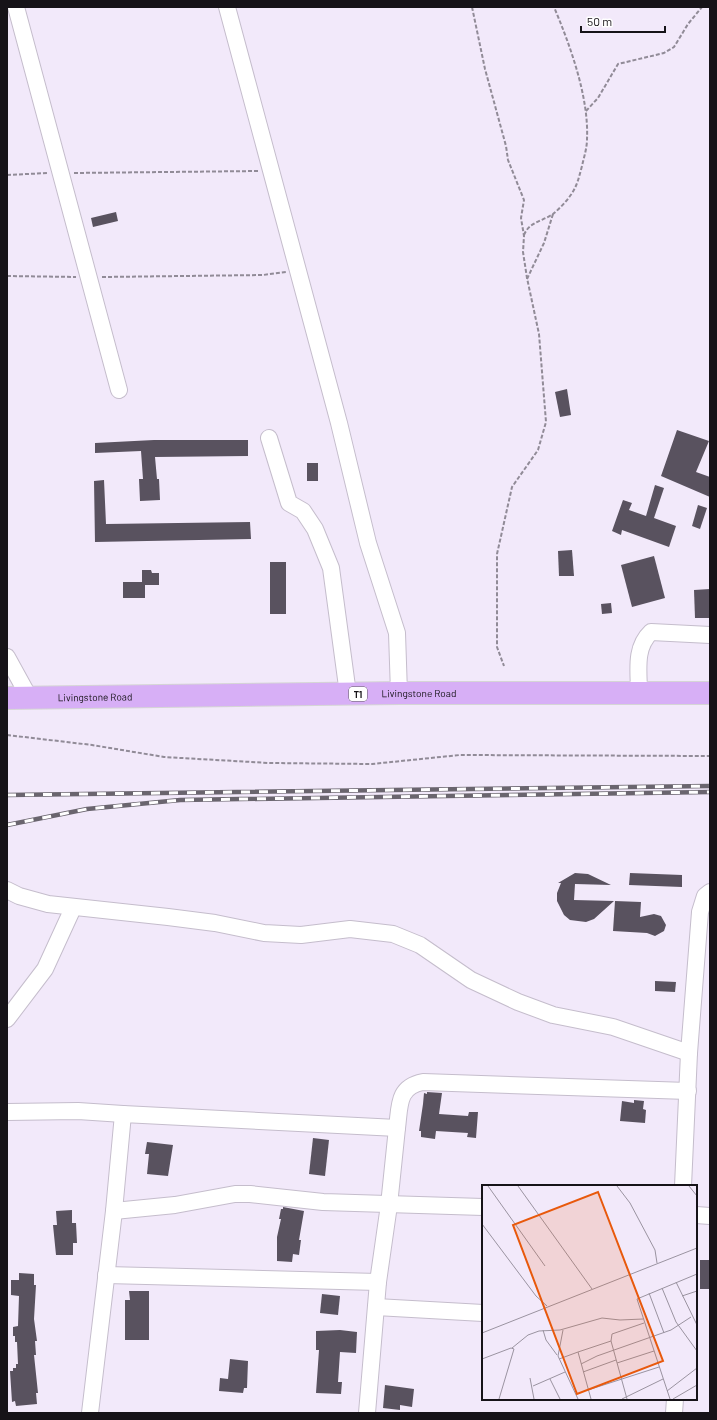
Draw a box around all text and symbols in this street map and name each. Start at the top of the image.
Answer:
scale bar [581,8,665,34]
text: 50 m [587,14,612,28]
road number: T1 [349,687,367,701]
street label: Livingstone Road [381,687,456,699]
street label: Livingstone Road [58,690,132,703]
inset map [482,1185,697,1400]

